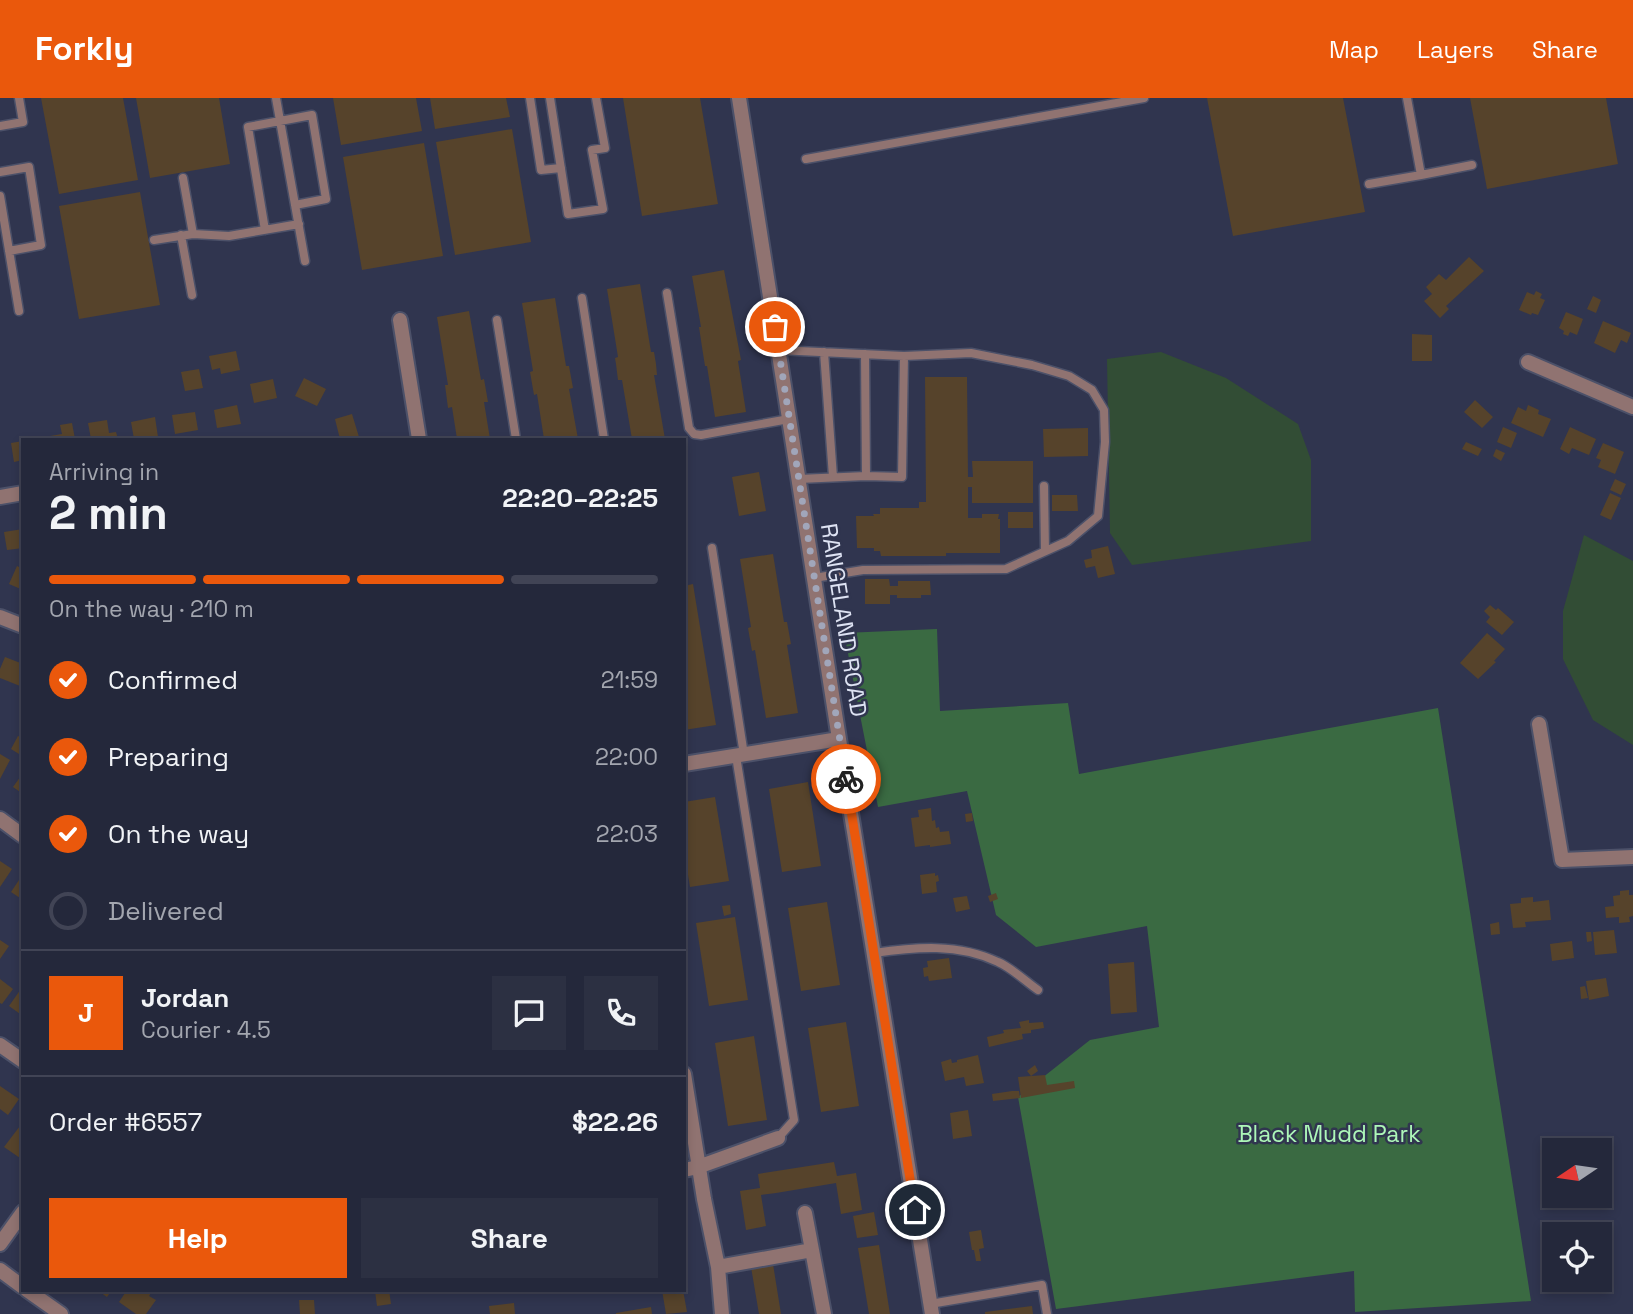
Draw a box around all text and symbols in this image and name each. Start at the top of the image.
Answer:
text: Forkly [35,28,133,70]
text: Map [1329,34,1379,65]
text: Layers [1417,34,1494,65]
text: Share [1532,34,1598,65]
pin [745,297,805,357]
icon: bag [756,308,794,346]
text: Arriving in [49,457,159,487]
text: 22:20–22:25 [502,481,658,515]
text: 2 min [49,484,168,542]
street label: RANGELAND ROAD [814,521,874,719]
text: On the way · 210 m [49,594,254,624]
icon: check [49,661,87,699]
text: Confirmed [108,663,238,697]
text: 21:59 [601,665,658,695]
icon: check [49,738,87,776]
text: Preparing [108,740,229,774]
text: 22:00 [595,742,658,772]
courier [811,744,881,814]
icon: bike [827,760,865,798]
icon: check [49,815,87,853]
text: On the way [108,817,249,851]
text: 22:03 [596,819,658,849]
text: Delivered [108,894,224,928]
button: chat [492,976,566,1050]
button: phone [584,976,658,1050]
text: Jordan [141,981,229,1015]
text: J [78,996,94,1030]
text: Courier · 4.5 [141,1015,271,1045]
text: Order #6557 [49,1105,202,1139]
text: $22.26 [572,1105,658,1139]
park label: Black Mudd Park [1237,1119,1421,1149]
north arrow [1542,1138,1612,1208]
map controls [1542,1138,1612,1292]
pin [885,1180,945,1240]
icon: home [896,1191,934,1229]
button: Help [49,1198,347,1278]
button: Share [361,1198,658,1278]
button: locate [1542,1222,1612,1292]

